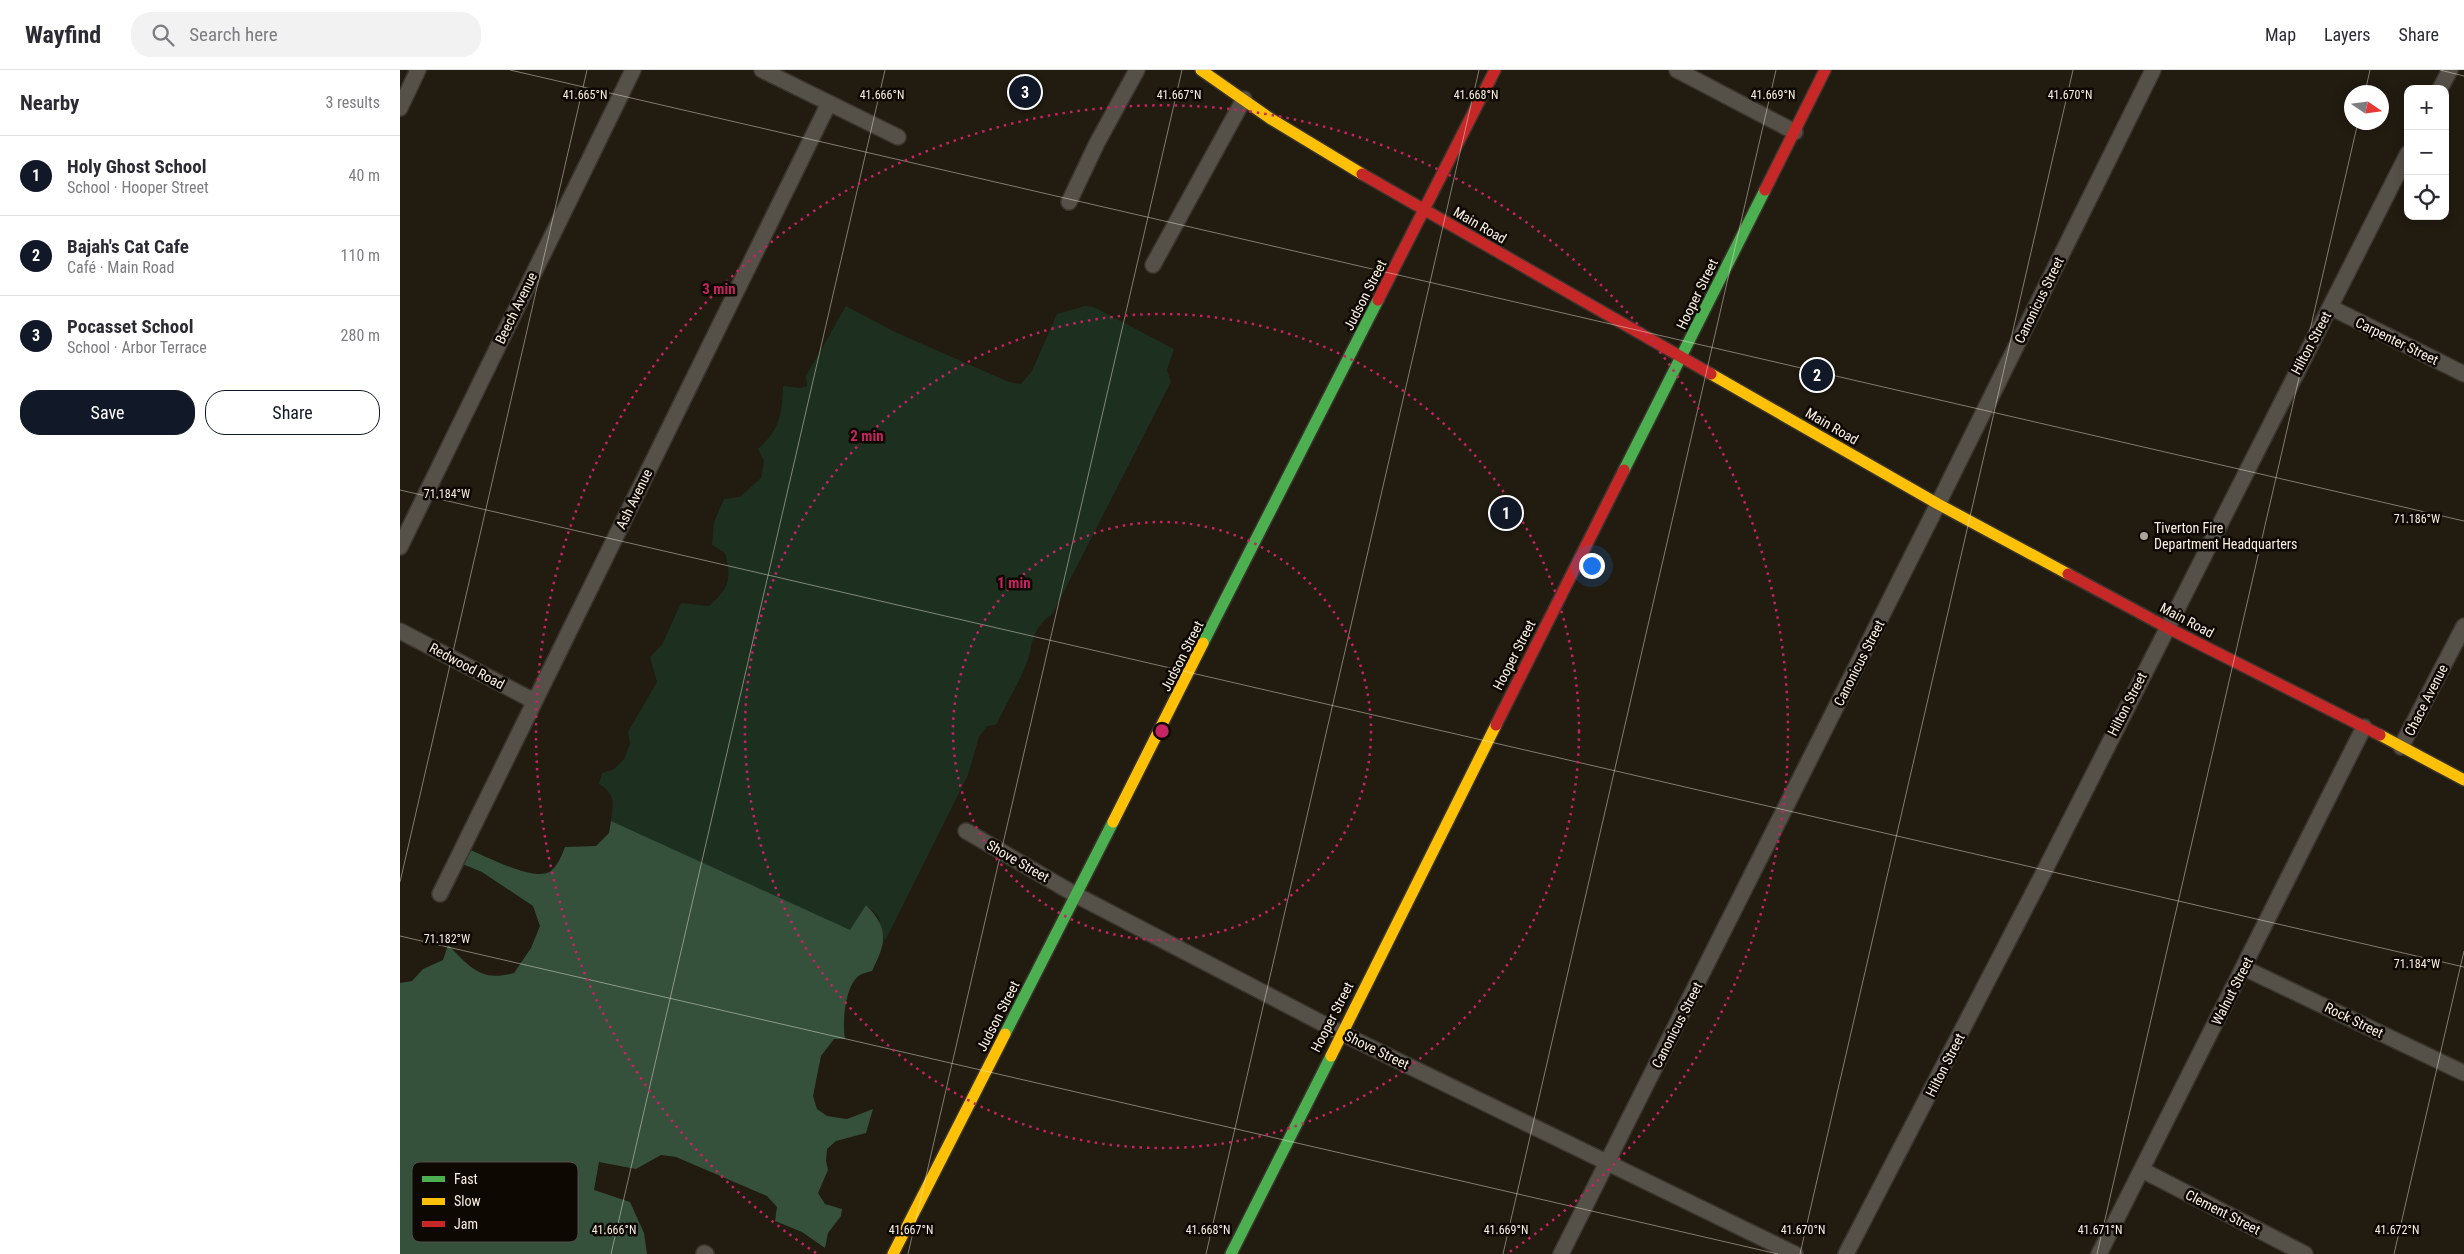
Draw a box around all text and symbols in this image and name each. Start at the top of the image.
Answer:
search box [131,12,481,57]
text: Wayfind [25,21,101,49]
icon: search [149,21,177,49]
text: Search here [189,23,278,46]
text: Map [2265,24,2296,45]
text: Layers [2324,24,2371,45]
text: Share [2399,24,2439,45]
pin: 3 [1009,73,1041,111]
north arrow [2344,85,2389,130]
map controls [2404,85,2449,220]
button: + [2404,85,2449,130]
text: 41.665°N [563,88,607,102]
text: 41.666°N [860,88,904,102]
text: 41.667°N [1157,88,1201,102]
text: 41.668°N [1454,88,1498,102]
text: 41.669°N [1751,88,1795,102]
text: 41.670°N [2048,88,2092,102]
text: Nearby [20,91,79,115]
text: 3 results [325,93,380,112]
button: − [2404,130,2449,175]
text: Holy Ghost School [67,155,207,178]
text: 1 [32,166,40,185]
text: 40 m [348,166,380,185]
button: locate [2404,175,2449,220]
text: School · Hooper Street [67,178,209,197]
street label: Main Road [1451,203,1509,247]
text: Bajah's Cat Cafe [67,235,189,258]
text: 2 [32,246,40,265]
text: 110 m [341,246,380,265]
street label: Canonicus Street [2011,254,2067,346]
street label: Hooper Street [1673,256,1721,332]
street label: Judson Street [1340,257,1390,333]
text: Café · Main Road [67,258,174,277]
street label: Beech Avenue [492,269,540,346]
text: 3 min [702,280,736,298]
street label: Hilton Street [2288,309,2334,377]
street label: Carpenter Street [2353,314,2441,368]
text: Pocasset School [67,315,193,338]
text: 3 [32,326,40,345]
text: 280 m [341,326,380,345]
text: School · Arbor Terrace [67,338,207,357]
pin: 2 [1801,356,1833,394]
button: Save [20,390,195,435]
button: Share [205,390,380,435]
street label: Main Road [1803,404,1861,448]
text: 2 min [850,427,884,445]
street label: Ash Avenue [613,466,656,532]
text: 71.184°W [424,487,470,501]
pin: 1 [1490,494,1522,532]
text: 71.186°W [2394,512,2440,526]
place label: Tiverton Fire Department Headquarters [2154,520,2298,552]
marker: Tiverton Fire Department Headquarters [2138,530,2150,542]
your location [1579,553,1605,579]
text: 1 min [997,574,1031,592]
street label: Main Road [2157,599,2217,641]
street label: Hooper Street [1490,617,1538,693]
street label: Canonicus Street [1831,617,1887,709]
street label: Judson Street [1157,618,1207,694]
street label: Redwood Road [427,640,507,692]
street label: Chace Avenue [2401,661,2451,738]
street label: Hilton Street [2104,670,2150,738]
centre of rings [1153,722,1171,740]
street label: Shove Street [984,837,1052,885]
text: 71.182°W [424,932,470,946]
street label: Walnut Street [2208,954,2256,1028]
text: 71.184°W [2394,957,2440,971]
street label: Judson Street [973,978,1023,1054]
street label: Hooper Street [1308,979,1356,1055]
street label: Canonicus Street [1649,979,1705,1071]
street label: Rock Street [2322,999,2386,1041]
street label: Shove Street [1342,1028,1412,1072]
street label: Hilton Street [1922,1031,1968,1099]
legend [412,1162,578,1242]
text: Fast [454,1171,478,1187]
street label: Clement Street [2183,1186,2263,1238]
text: Slow [454,1193,481,1209]
text: Jam [454,1216,478,1232]
text: 41.666°N [592,1223,636,1237]
text: 41.667°N [889,1223,933,1237]
text: 41.668°N [1186,1223,1230,1237]
text: 41.669°N [1484,1223,1528,1237]
text: 41.670°N [1781,1223,1825,1237]
text: 41.671°N [2078,1223,2122,1237]
text: 41.672°N [2375,1223,2419,1237]

